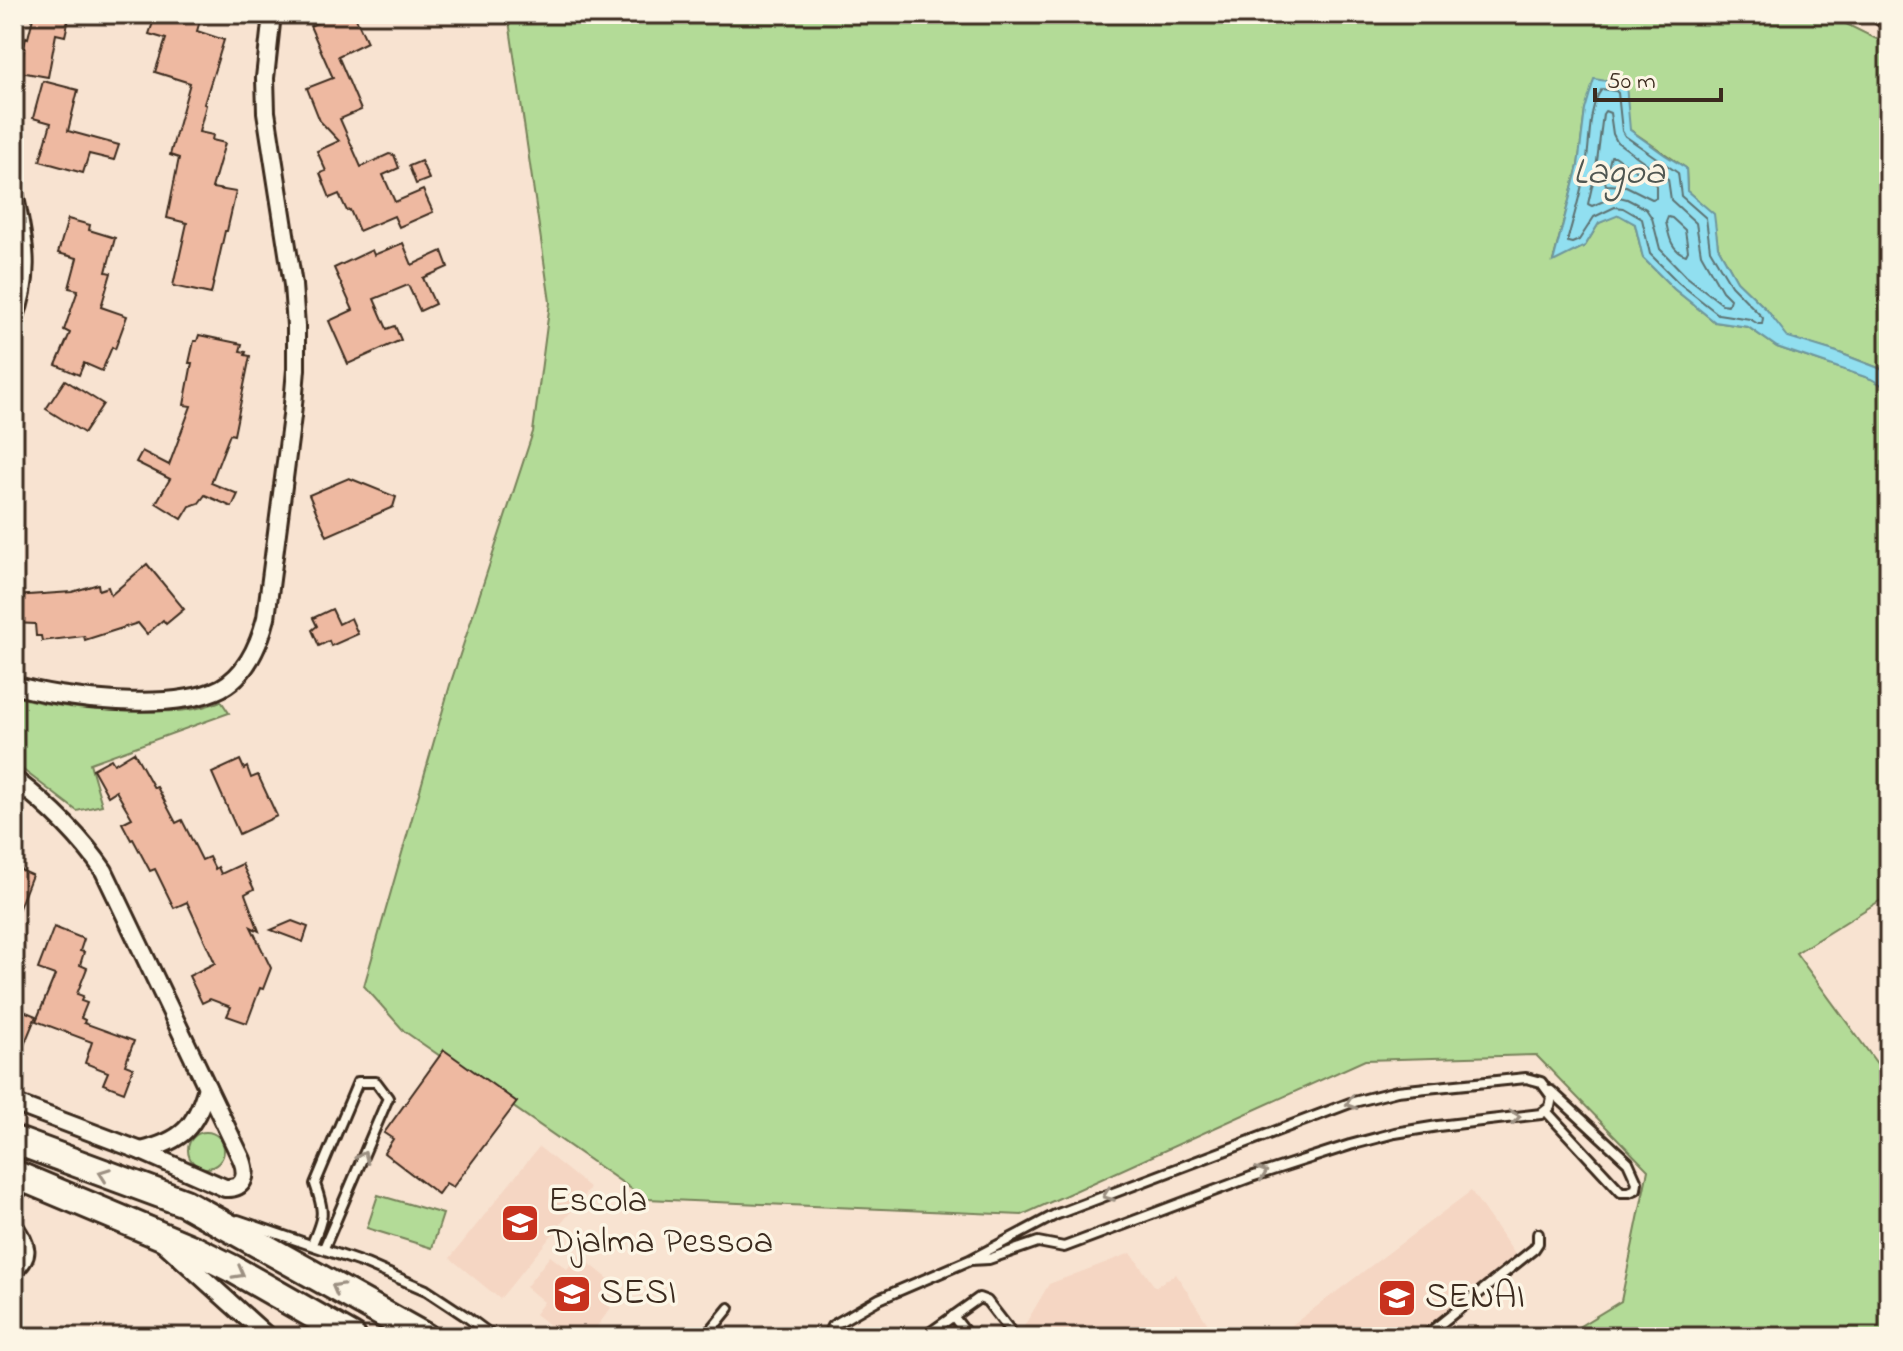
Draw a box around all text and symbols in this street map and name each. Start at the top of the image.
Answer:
scale bar [1595,52,1721,102]
text: 50 m [1607,65,1656,100]
water label: Lagoa [1573,146,1665,202]
one-way arrow [1345,1094,1359,1110]
one-way arrow [1508,1109,1522,1126]
one-way arrow [354,1150,370,1165]
one-way arrow [1254,1166,1268,1183]
one-way arrow [98,1168,112,1184]
place label: Escola Djalma Pessoa [547,1176,773,1270]
one-way arrow [1102,1185,1116,1202]
school or university icon: Escola Djalma Pessoa [499,1202,541,1244]
one-way arrow [231,1263,245,1279]
place label: SESI [600,1268,677,1321]
place label: SENAI [1425,1272,1525,1325]
school or university icon: SESI [551,1273,593,1315]
school or university icon: SENAI [1376,1277,1418,1319]
one-way arrow [332,1282,346,1298]

